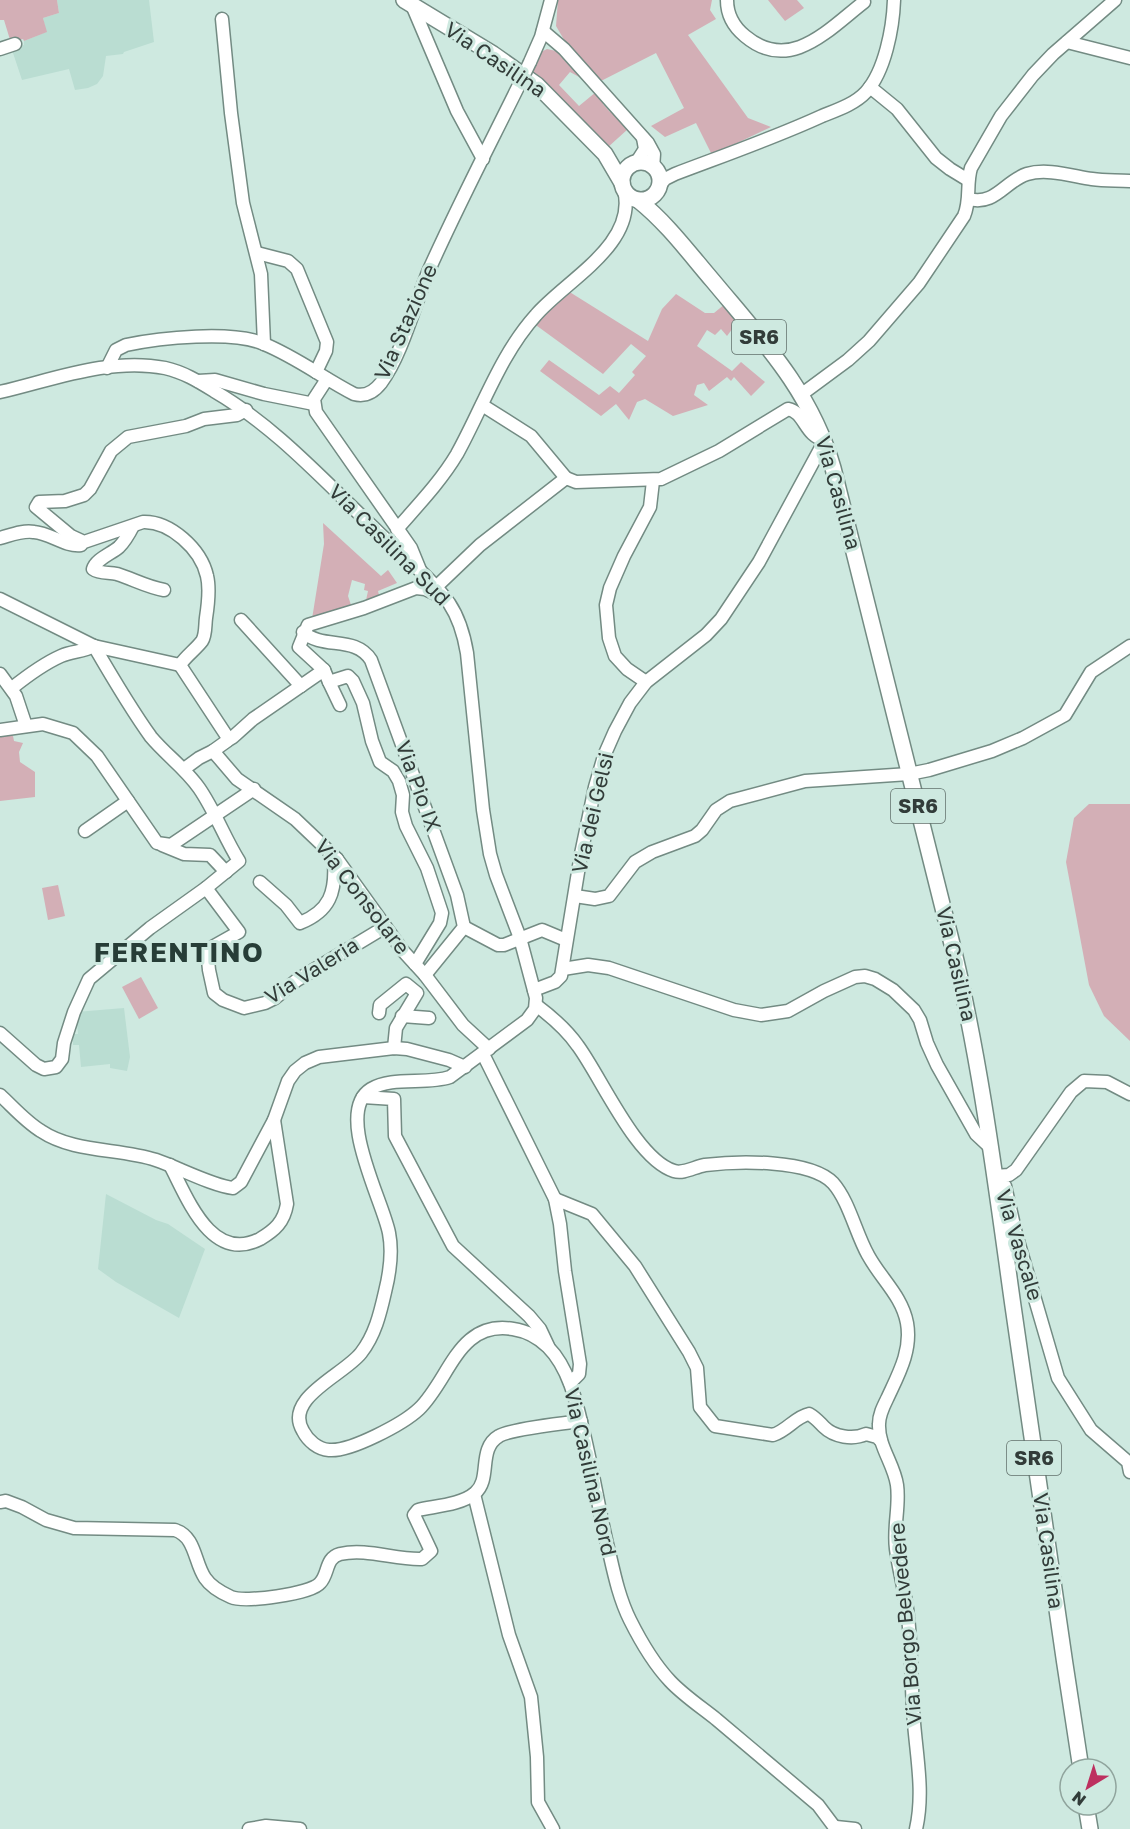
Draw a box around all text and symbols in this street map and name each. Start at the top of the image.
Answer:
street label: Via Casilina [440,16,551,103]
street label: Via Stazione [368,260,442,384]
road number: SR6 [732,320,786,354]
street label: Via Casilina [810,433,868,552]
street label: Via Casilina Sud [324,478,456,610]
street label: Via Pio IX [391,737,447,835]
street label: Via dei Gelsi [565,750,619,876]
road number: SR6 [891,789,945,823]
street label: Via Consolare [310,834,416,959]
street label: Via Casilina [931,904,983,1024]
street label: Via Valeria [260,931,363,1009]
district label: FERENTINO [94,936,264,968]
street label: Via Vascale [991,1186,1049,1303]
street label: Via Casilina Nord [559,1385,623,1558]
road number: SR6 [1007,1441,1061,1475]
street label: Via Casilina [1028,1491,1070,1611]
street label: Via Borgo Belvedere [883,1522,927,1727]
north arrow [1058,1757,1118,1817]
text: N [1068,1787,1090,1810]

